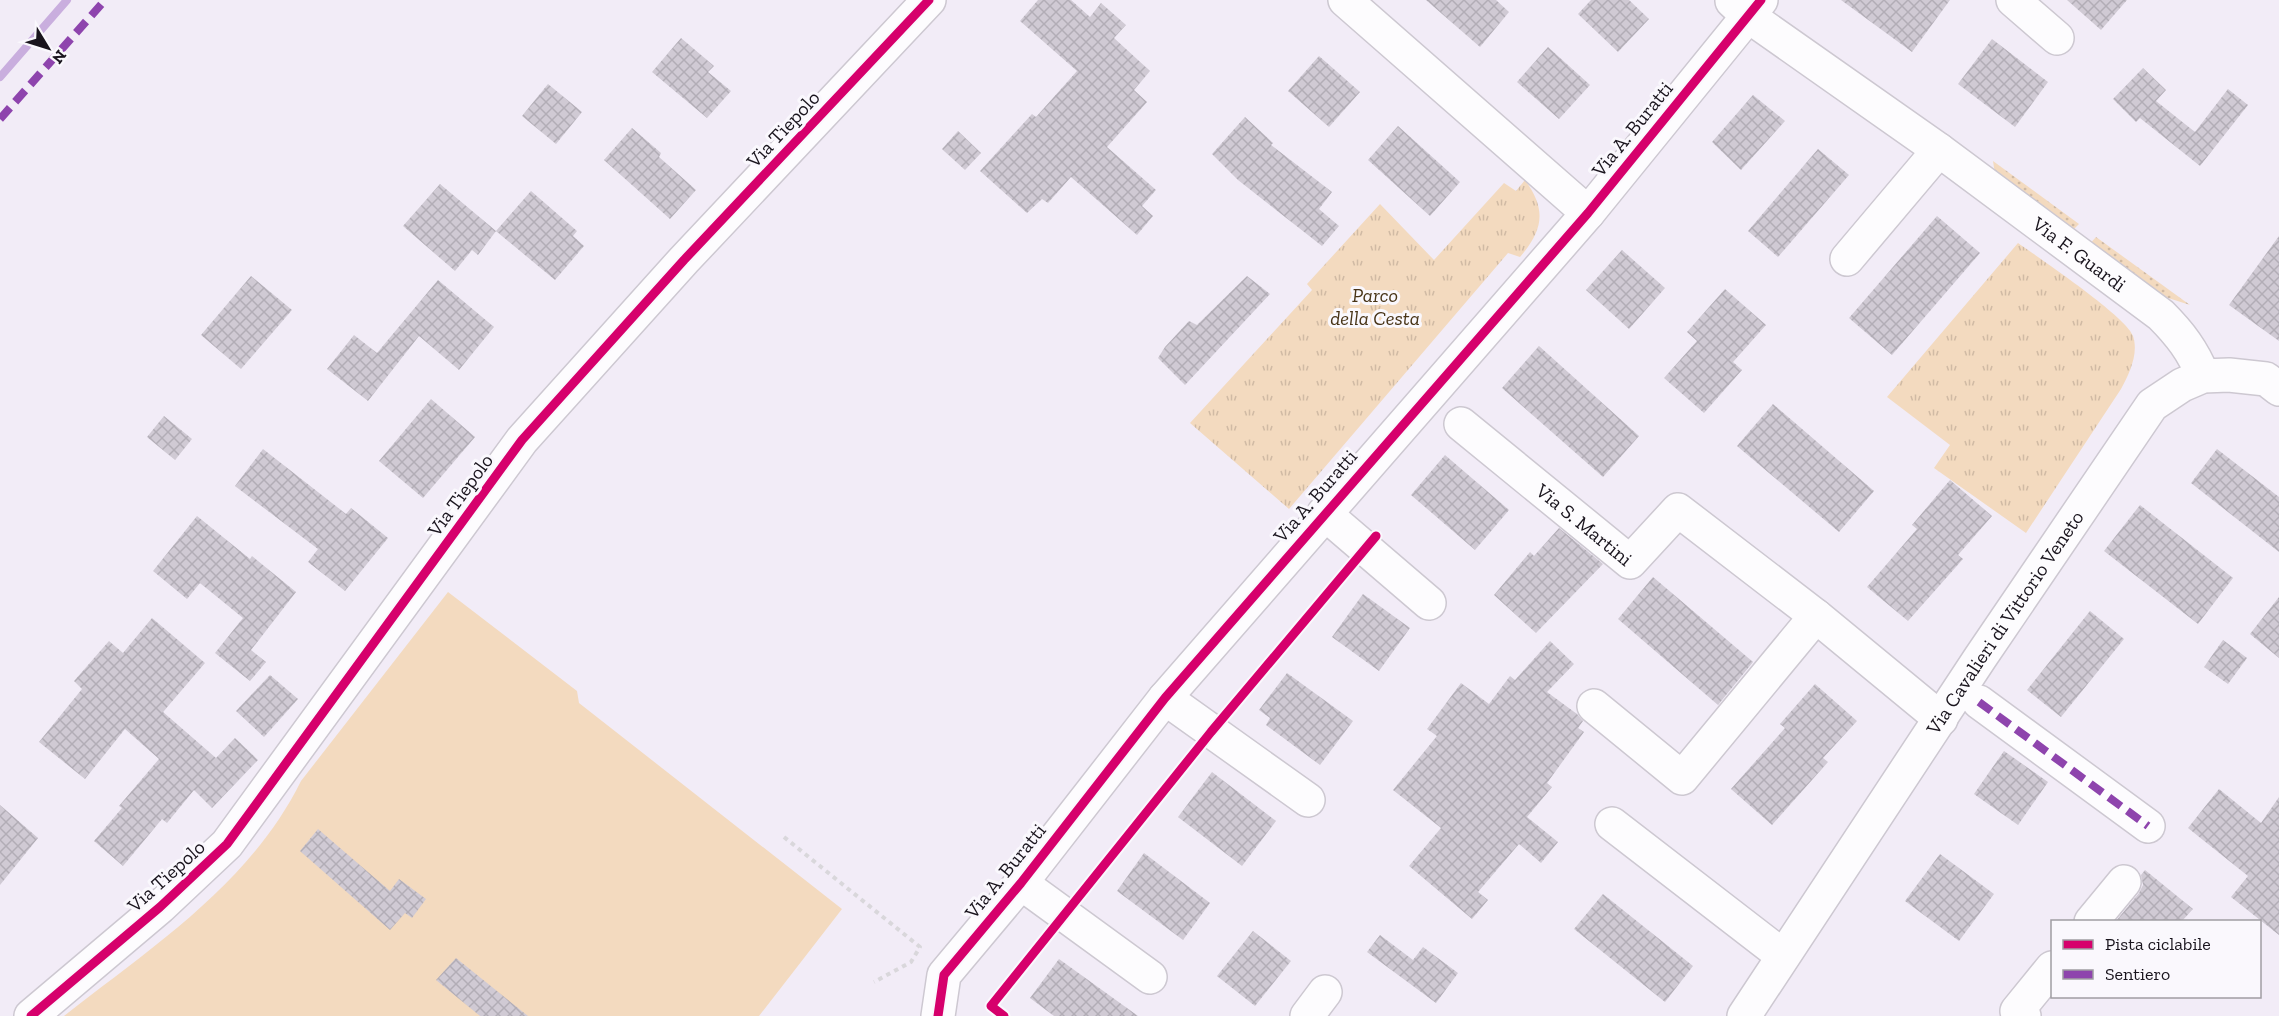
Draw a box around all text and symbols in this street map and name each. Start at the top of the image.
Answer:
north arrow [18,18,78,78]
text: N [48,46,71,68]
street label: Via A. Buratti [1586,76,1678,182]
street label: Via Tiepolo [741,86,825,173]
street label: Via F. Guardi [2027,211,2131,297]
park label: Parco della Cesta [1330,283,1420,330]
street label: Via A. Buratti [1267,444,1362,548]
street label: Via Tiepolo [421,449,498,542]
street label: Via S. Martini [1530,478,1637,571]
street label: Via Cavalieri di Vittorio Veneto [1920,506,2089,740]
street label: Via A. Buratti [959,818,1051,924]
street label: Via Tiepolo [121,835,210,918]
legend [2051,920,2261,998]
text: Pista ciclabile [2105,933,2211,955]
text: Sentiero [2105,963,2170,985]

